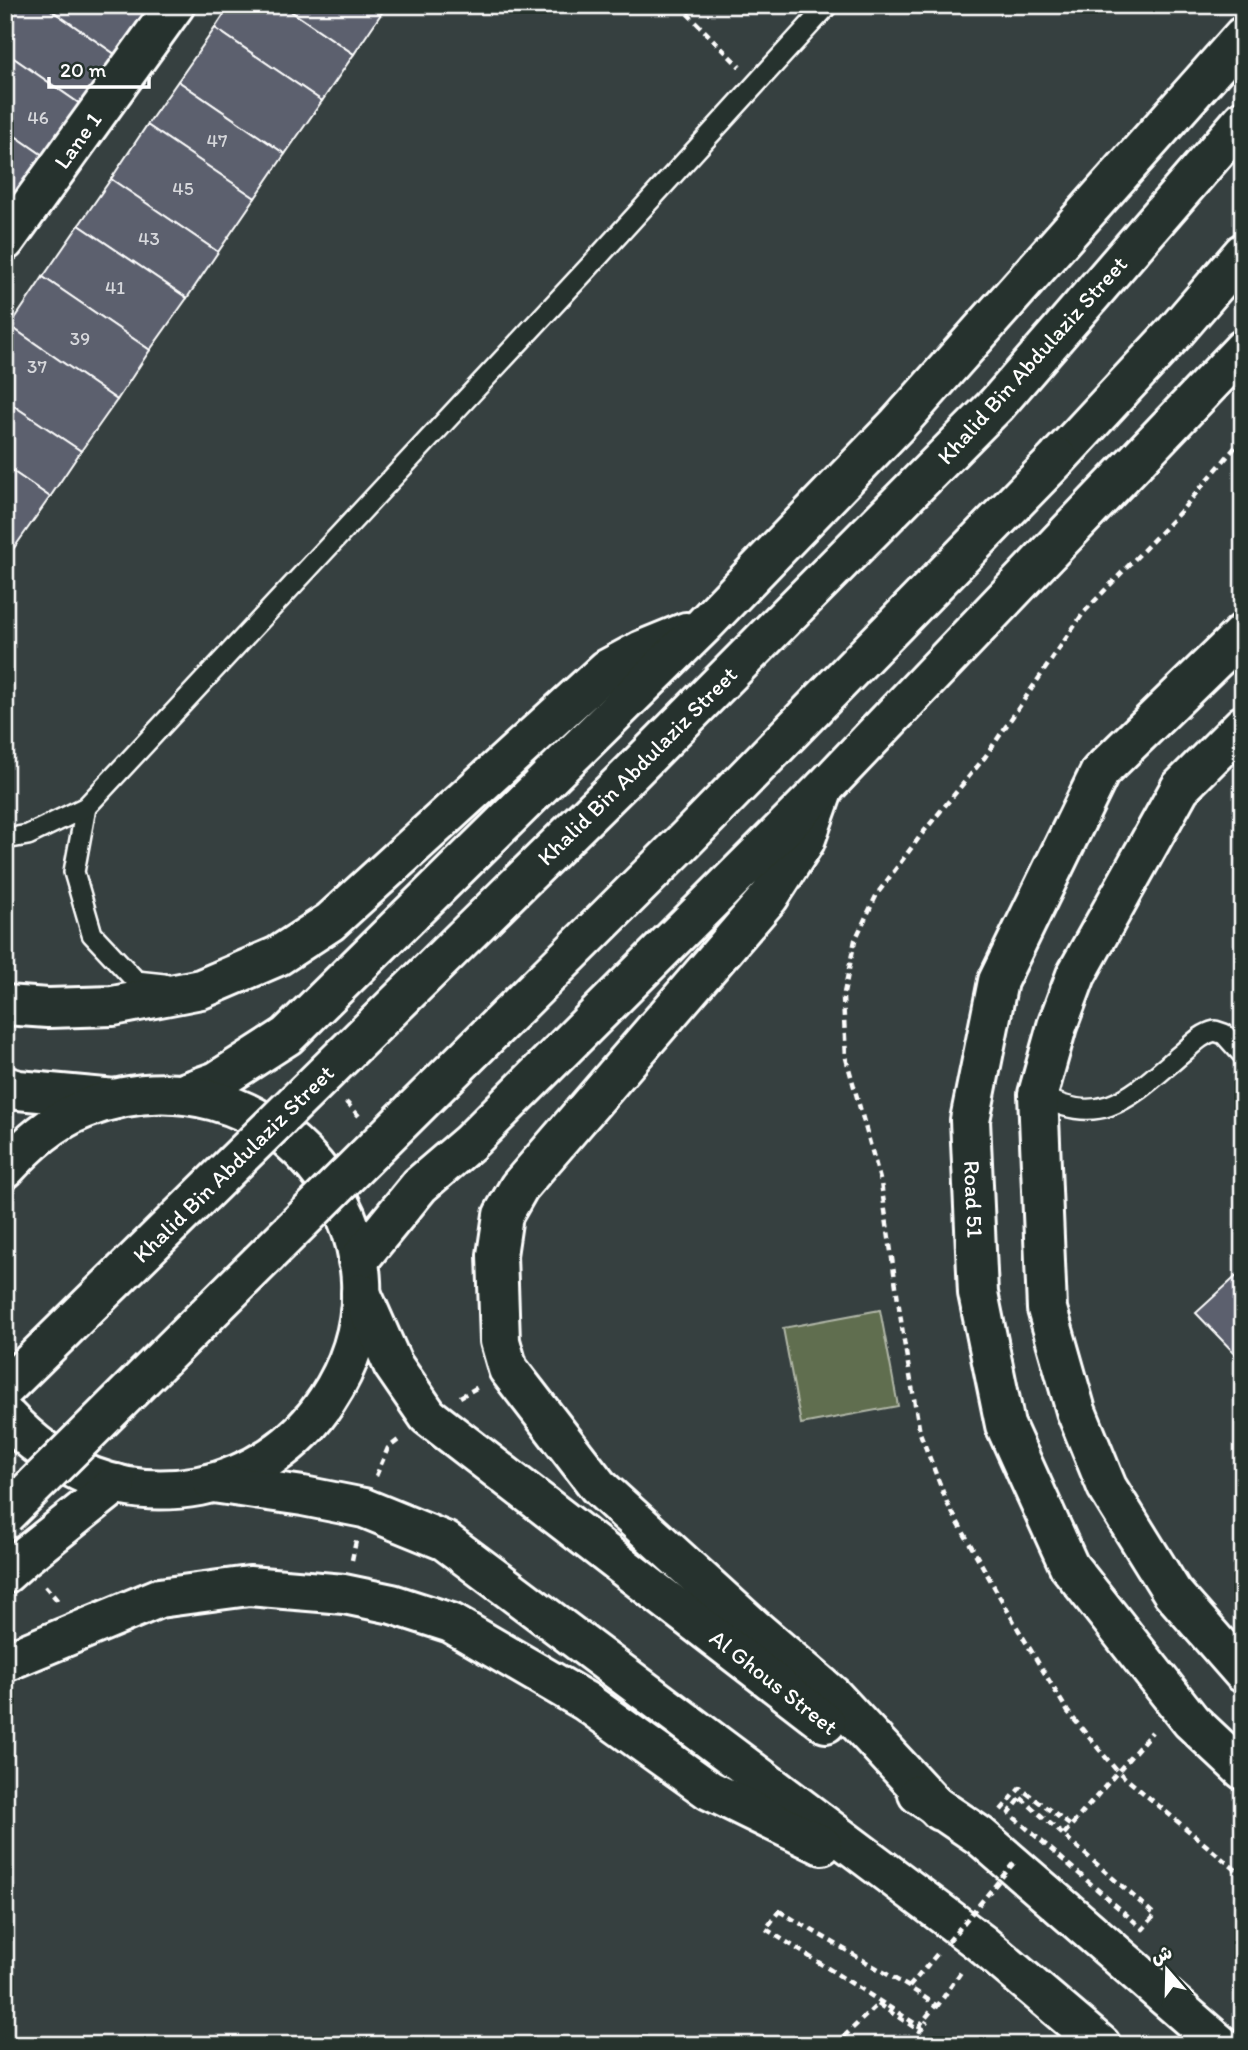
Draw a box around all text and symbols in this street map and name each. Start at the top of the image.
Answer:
scale bar [49,46,149,90]
text: 20 m [60,57,107,82]
house number: 46 [27,106,49,129]
street label: Lane 1 [48,106,108,174]
house number: 47 [207,129,227,152]
house number: 45 [172,177,194,200]
house number: 43 [138,227,160,250]
street label: Khalid Bin Abdulaziz Street [931,250,1133,470]
house number: 41 [105,276,125,299]
house number: 39 [70,327,90,350]
house number: 37 [27,355,47,378]
street label: Khalid Bin Abdulaziz Street [531,660,743,871]
street label: Khalid Bin Abdulaziz Street [127,1059,340,1269]
street label: Road 51 [958,1160,989,1239]
street label: Al Ghous Street [704,1623,844,1741]
north arrow [1132,1934,1202,2004]
text: ش [1148,1940,1175,1969]

